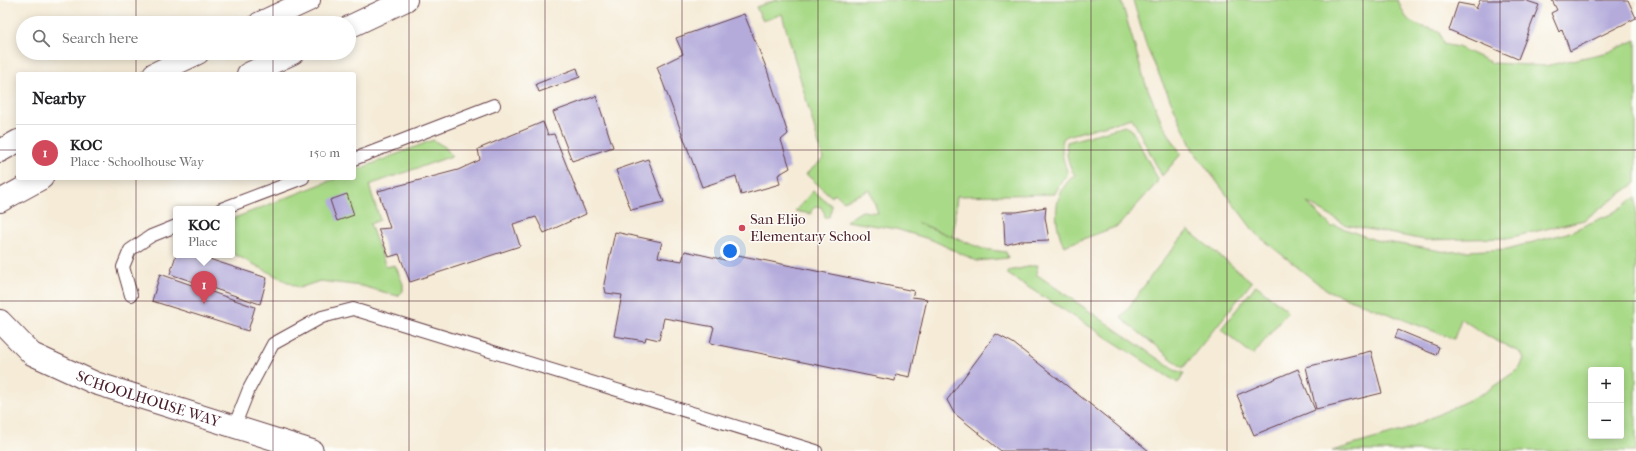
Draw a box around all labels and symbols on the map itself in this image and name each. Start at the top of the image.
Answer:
place label: San Elijo Elementary School [750,210,871,245]
marker: San Elijo Elementary School [737,223,747,233]
your location [720,241,740,261]
pin: 1 [191,271,217,304]
street label: SCHOOLHOUSE WAY [73,367,223,431]

